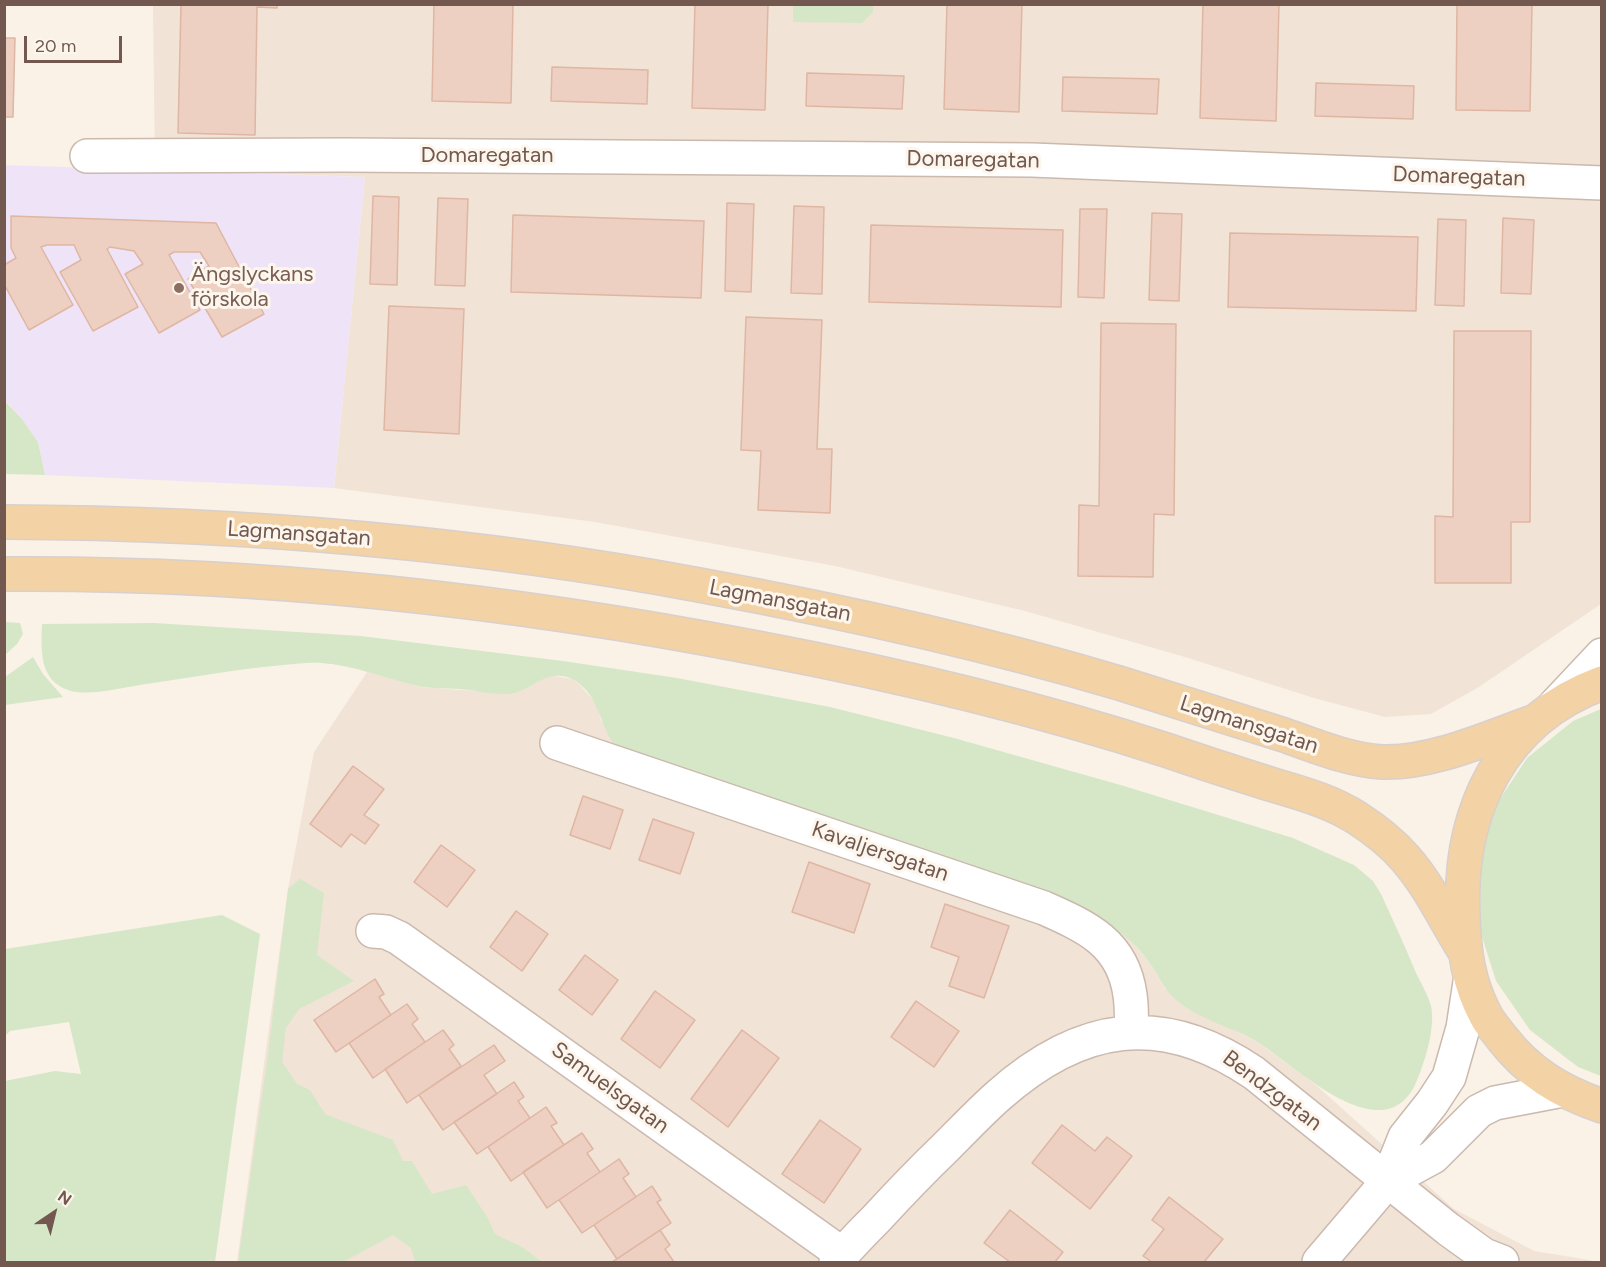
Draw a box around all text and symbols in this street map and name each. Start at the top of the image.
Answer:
scale bar [27,24,124,62]
text: 20 m [35,35,76,57]
street label: Domaregatan [420,143,554,169]
street label: Domaregatan [906,146,1040,174]
street label: Domaregatan [1392,161,1526,193]
place label: Ängslyckans förskola [191,262,314,314]
marker: Ängslyckans förskola [172,281,186,295]
street label: Lagmansgatan [226,516,372,552]
street label: Lagmansgatan [707,574,853,628]
street label: Lagmansgatan [1176,690,1322,760]
street label: Kavaljersgatan [808,816,952,888]
street label: Samuelsgatan [546,1037,674,1139]
street label: Bendzgatan [1217,1045,1327,1137]
north arrow [24,1183,84,1243]
text: N [54,1187,75,1209]

